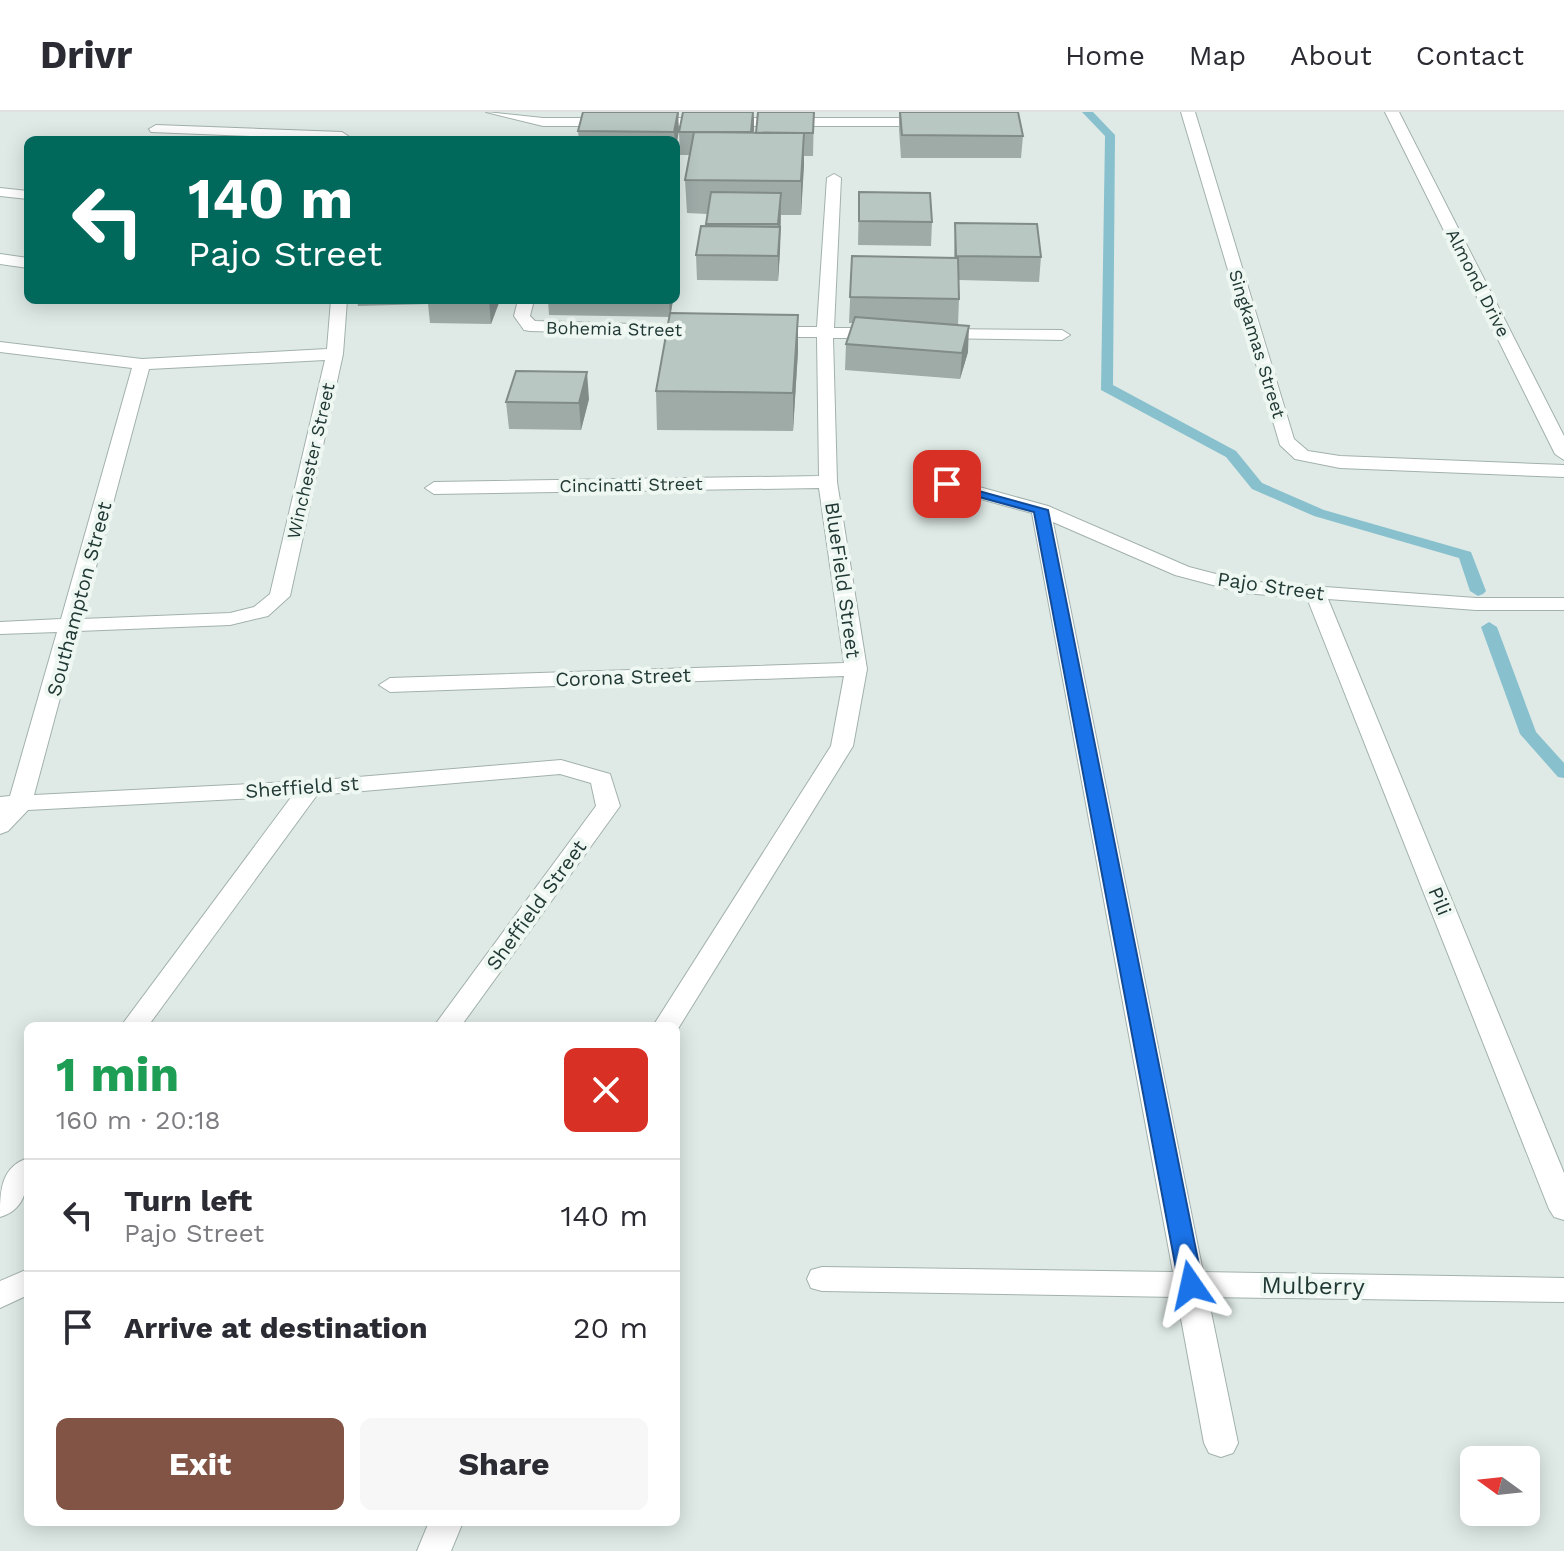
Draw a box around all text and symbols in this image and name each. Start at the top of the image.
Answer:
text: Drivr [40,33,132,77]
text: Home [1065,39,1145,72]
text: Map [1189,39,1246,72]
text: About [1290,39,1372,72]
text: Contact [1416,39,1524,72]
text: 140 m [188,166,353,232]
icon: left [56,168,160,272]
street label: Almond Drive [1442,225,1515,340]
text: Pajo Street [188,233,382,275]
street label: Singkamas Street [1225,267,1290,421]
street label: Bohemia Street [546,317,683,340]
street label: Winchester Street [282,380,339,541]
pin [913,450,981,518]
icon: arrive [925,462,969,506]
street label: Cincinatti Street [559,473,703,496]
street label: Southampton Street [41,498,117,699]
street label: BlueField Street [820,500,866,660]
street label: Pajo Street [1216,567,1327,605]
street label: Corona Street [555,663,692,691]
street label: Sheffield st [244,771,360,803]
street label: Sheffield Street [481,835,592,975]
street label: Pili [1423,883,1457,919]
text: 1 min [56,1046,179,1103]
button: close [564,1048,648,1132]
text: 160 m · 20:18 [56,1105,221,1135]
text: Turn left [124,1183,252,1218]
icon: left [56,1193,100,1237]
text: 140 m [560,1198,648,1233]
text: Pajo Street [124,1218,264,1248]
position arrow [1149,1243,1233,1327]
street label: Mulberry [1261,1271,1366,1301]
icon: arrive [56,1305,100,1349]
text: Arrive at destination [124,1310,428,1345]
text: 20 m [573,1310,648,1345]
button: Exit [56,1418,344,1510]
button: Share [360,1418,648,1510]
north arrow [1460,1446,1540,1526]
map controls [1460,1446,1540,1526]

